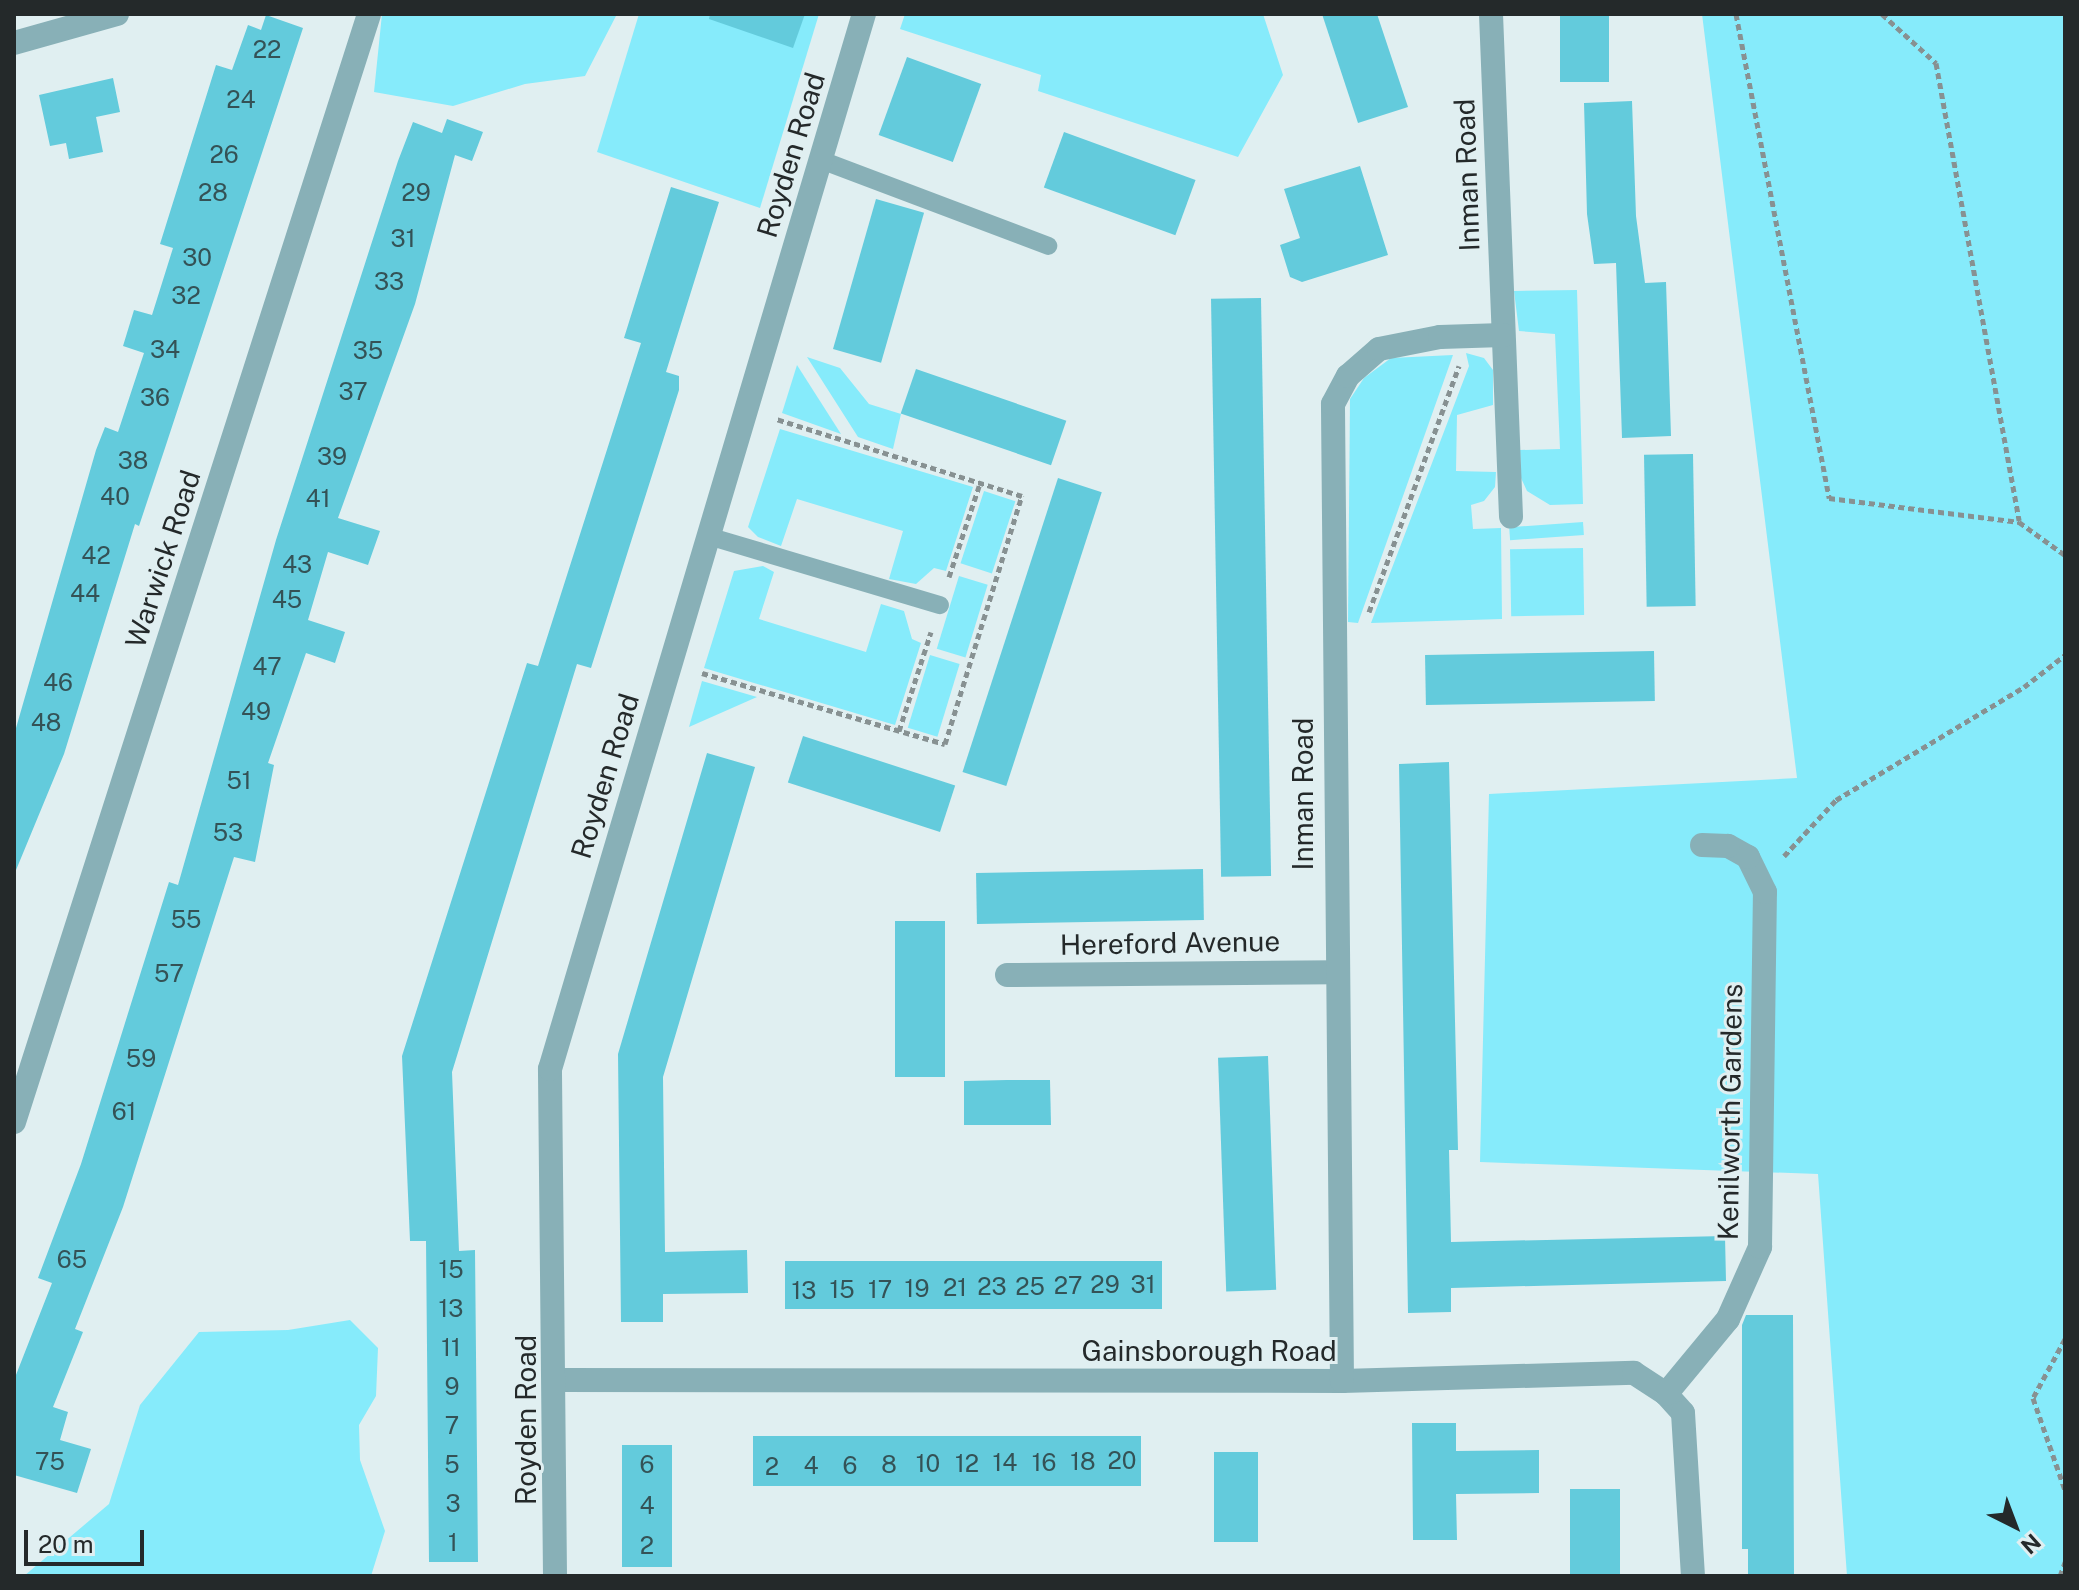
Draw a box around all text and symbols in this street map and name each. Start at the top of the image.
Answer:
house number: 22 [253,36,281,64]
street label: Royden Road [750,68,832,242]
house number: 24 [226,86,256,114]
street label: Inman Road [1448,98,1486,252]
house number: 26 [209,141,239,169]
house number: 28 [198,179,228,207]
house number: 29 [401,179,431,207]
house number: 31 [391,225,415,253]
house number: 30 [182,244,212,272]
house number: 33 [374,268,404,296]
house number: 32 [171,282,201,310]
house number: 34 [150,336,180,364]
house number: 35 [353,337,383,365]
house number: 37 [338,378,368,406]
house number: 36 [140,384,170,412]
house number: 39 [317,443,347,471]
house number: 38 [118,447,148,475]
street label: Warwick Road [118,466,208,652]
house number: 40 [100,483,130,511]
house number: 41 [306,485,330,513]
house number: 42 [81,542,111,570]
house number: 43 [282,551,312,579]
house number: 44 [70,580,100,608]
house number: 45 [272,586,302,614]
house number: 47 [252,653,282,681]
house number: 46 [43,669,73,697]
street label: Royden Road [564,689,646,863]
house number: 49 [241,698,271,726]
house number: 48 [31,709,61,737]
street label: Inman Road [1286,717,1320,871]
house number: 51 [226,767,252,795]
house number: 53 [213,819,243,847]
house number: 55 [171,906,201,934]
street label: Hereford Avenue [1060,924,1280,962]
house number: 57 [154,960,184,988]
street label: Kenilworth Gardens [1711,983,1749,1241]
house number: 59 [126,1045,156,1073]
house number: 61 [112,1098,136,1126]
house number: 65 [57,1246,87,1274]
house number: 15 [438,1256,464,1284]
house number: 29 [1090,1271,1120,1299]
house number: 31 [1131,1271,1155,1299]
house number: 27 [1054,1272,1082,1300]
house number: 23 [977,1273,1007,1301]
house number: 25 [1015,1273,1045,1301]
house number: 21 [943,1274,967,1302]
house number: 19 [905,1275,929,1303]
house number: 15 [829,1276,855,1304]
house number: 17 [868,1276,892,1304]
house number: 13 [792,1277,816,1305]
house number: 13 [439,1295,463,1323]
house number: 11 [441,1334,461,1362]
street label: Gainsborough Road [1081,1334,1337,1368]
street label: Royden Road [509,1335,543,1505]
house number: 9 [445,1373,459,1401]
house number: 7 [445,1412,459,1440]
house number: 20 [1108,1447,1136,1475]
house number: 75 [35,1448,65,1476]
house number: 18 [1070,1448,1096,1476]
house number: 14 [993,1449,1017,1477]
house number: 16 [1032,1449,1056,1477]
house number: 10 [916,1450,940,1478]
house number: 12 [955,1450,979,1478]
house number: 5 [444,1451,460,1479]
house number: 6 [640,1451,654,1479]
house number: 8 [881,1451,897,1479]
house number: 4 [803,1452,819,1480]
house number: 6 [843,1452,857,1480]
house number: 2 [765,1453,779,1481]
north arrow [1975,1486,2055,1566]
house number: 3 [445,1490,461,1518]
house number: 4 [639,1492,655,1520]
scale bar [28,1514,148,1564]
text: N [2016,1528,2046,1559]
house number: 1 [448,1529,458,1557]
text: 20 m [38,1530,94,1558]
house number: 2 [640,1532,654,1560]

